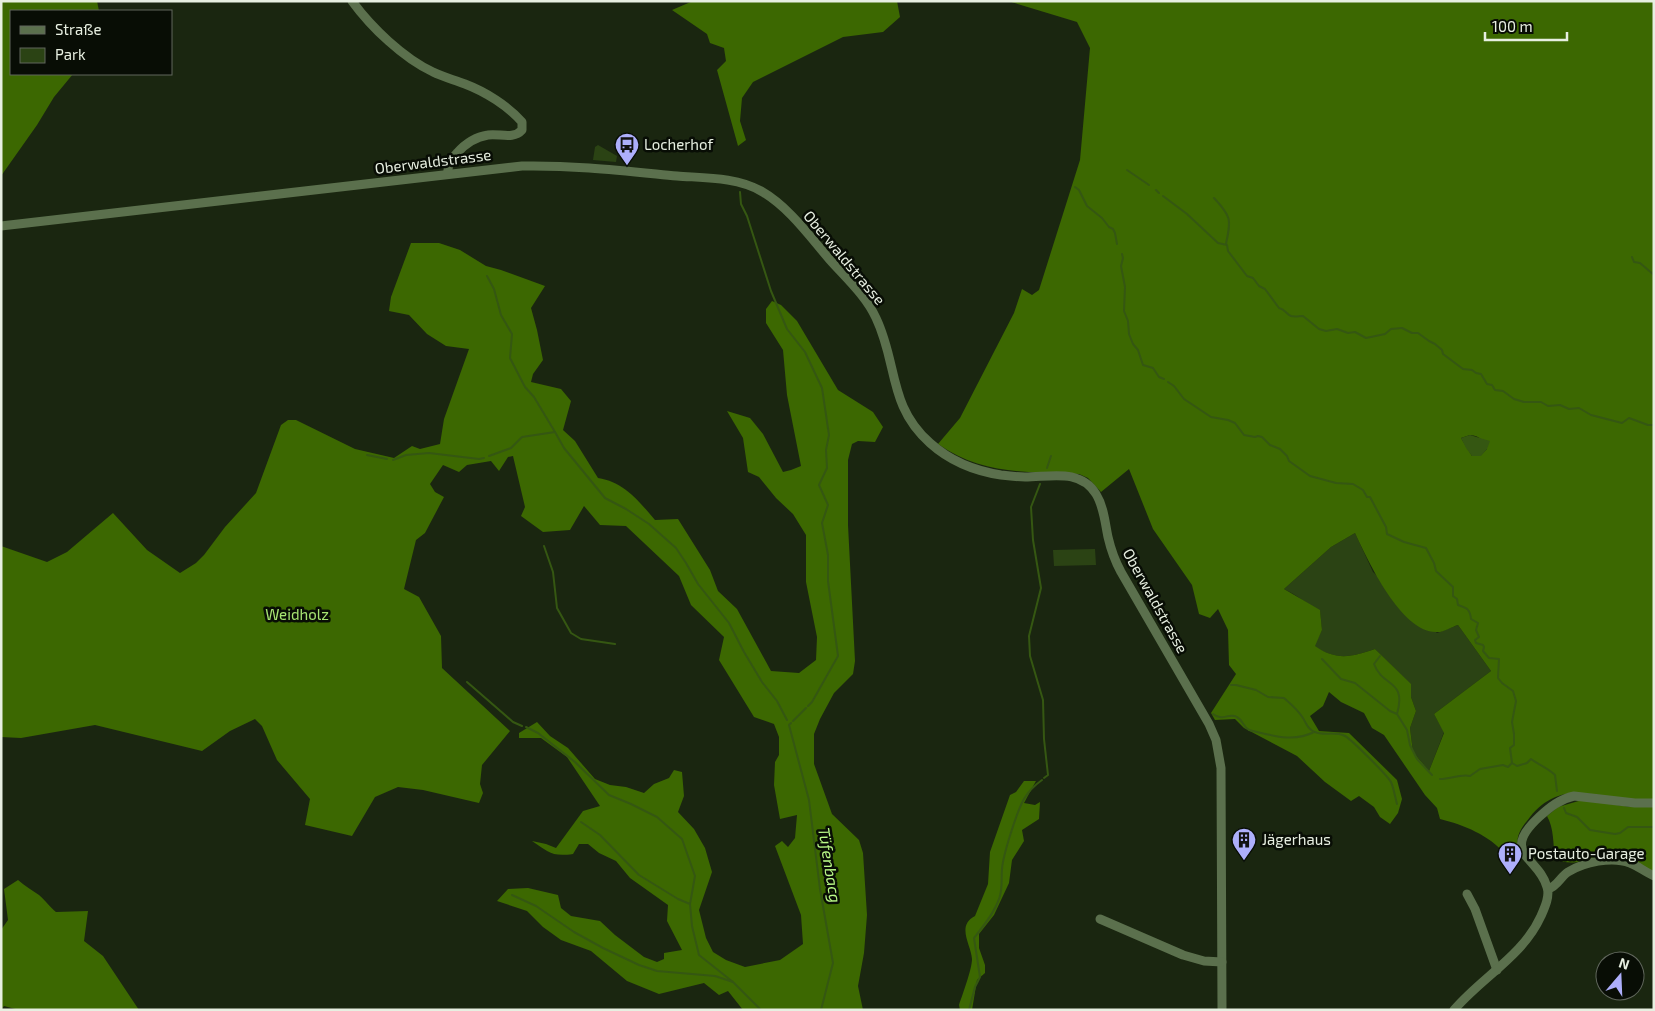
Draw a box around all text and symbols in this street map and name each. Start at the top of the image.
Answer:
legend [10,10,172,75]
scale bar [1485,10,1568,42]
text: 100 m [1492,17,1533,35]
text: Straße [55,20,101,38]
text: Park [55,45,86,63]
bus stop icon: Locherhof [614,132,640,166]
place label: Locherhof [644,135,714,153]
street label: Oberwaldstrasse [374,145,492,177]
street label: Oberwaldstrasse [800,207,889,308]
street label: Oberwaldstrasse [1120,545,1192,656]
park label: Weidholz [265,605,329,623]
water label: Tüfenbacg [815,826,846,904]
building icon: Jägerhaus [1231,827,1257,861]
place label: Jägerhaus [1262,830,1331,848]
building icon: Postauto-Garage [1497,841,1523,875]
place label: Postauto-Garage [1528,844,1645,862]
north arrow [1595,951,1645,1001]
text: N [1617,954,1632,973]

